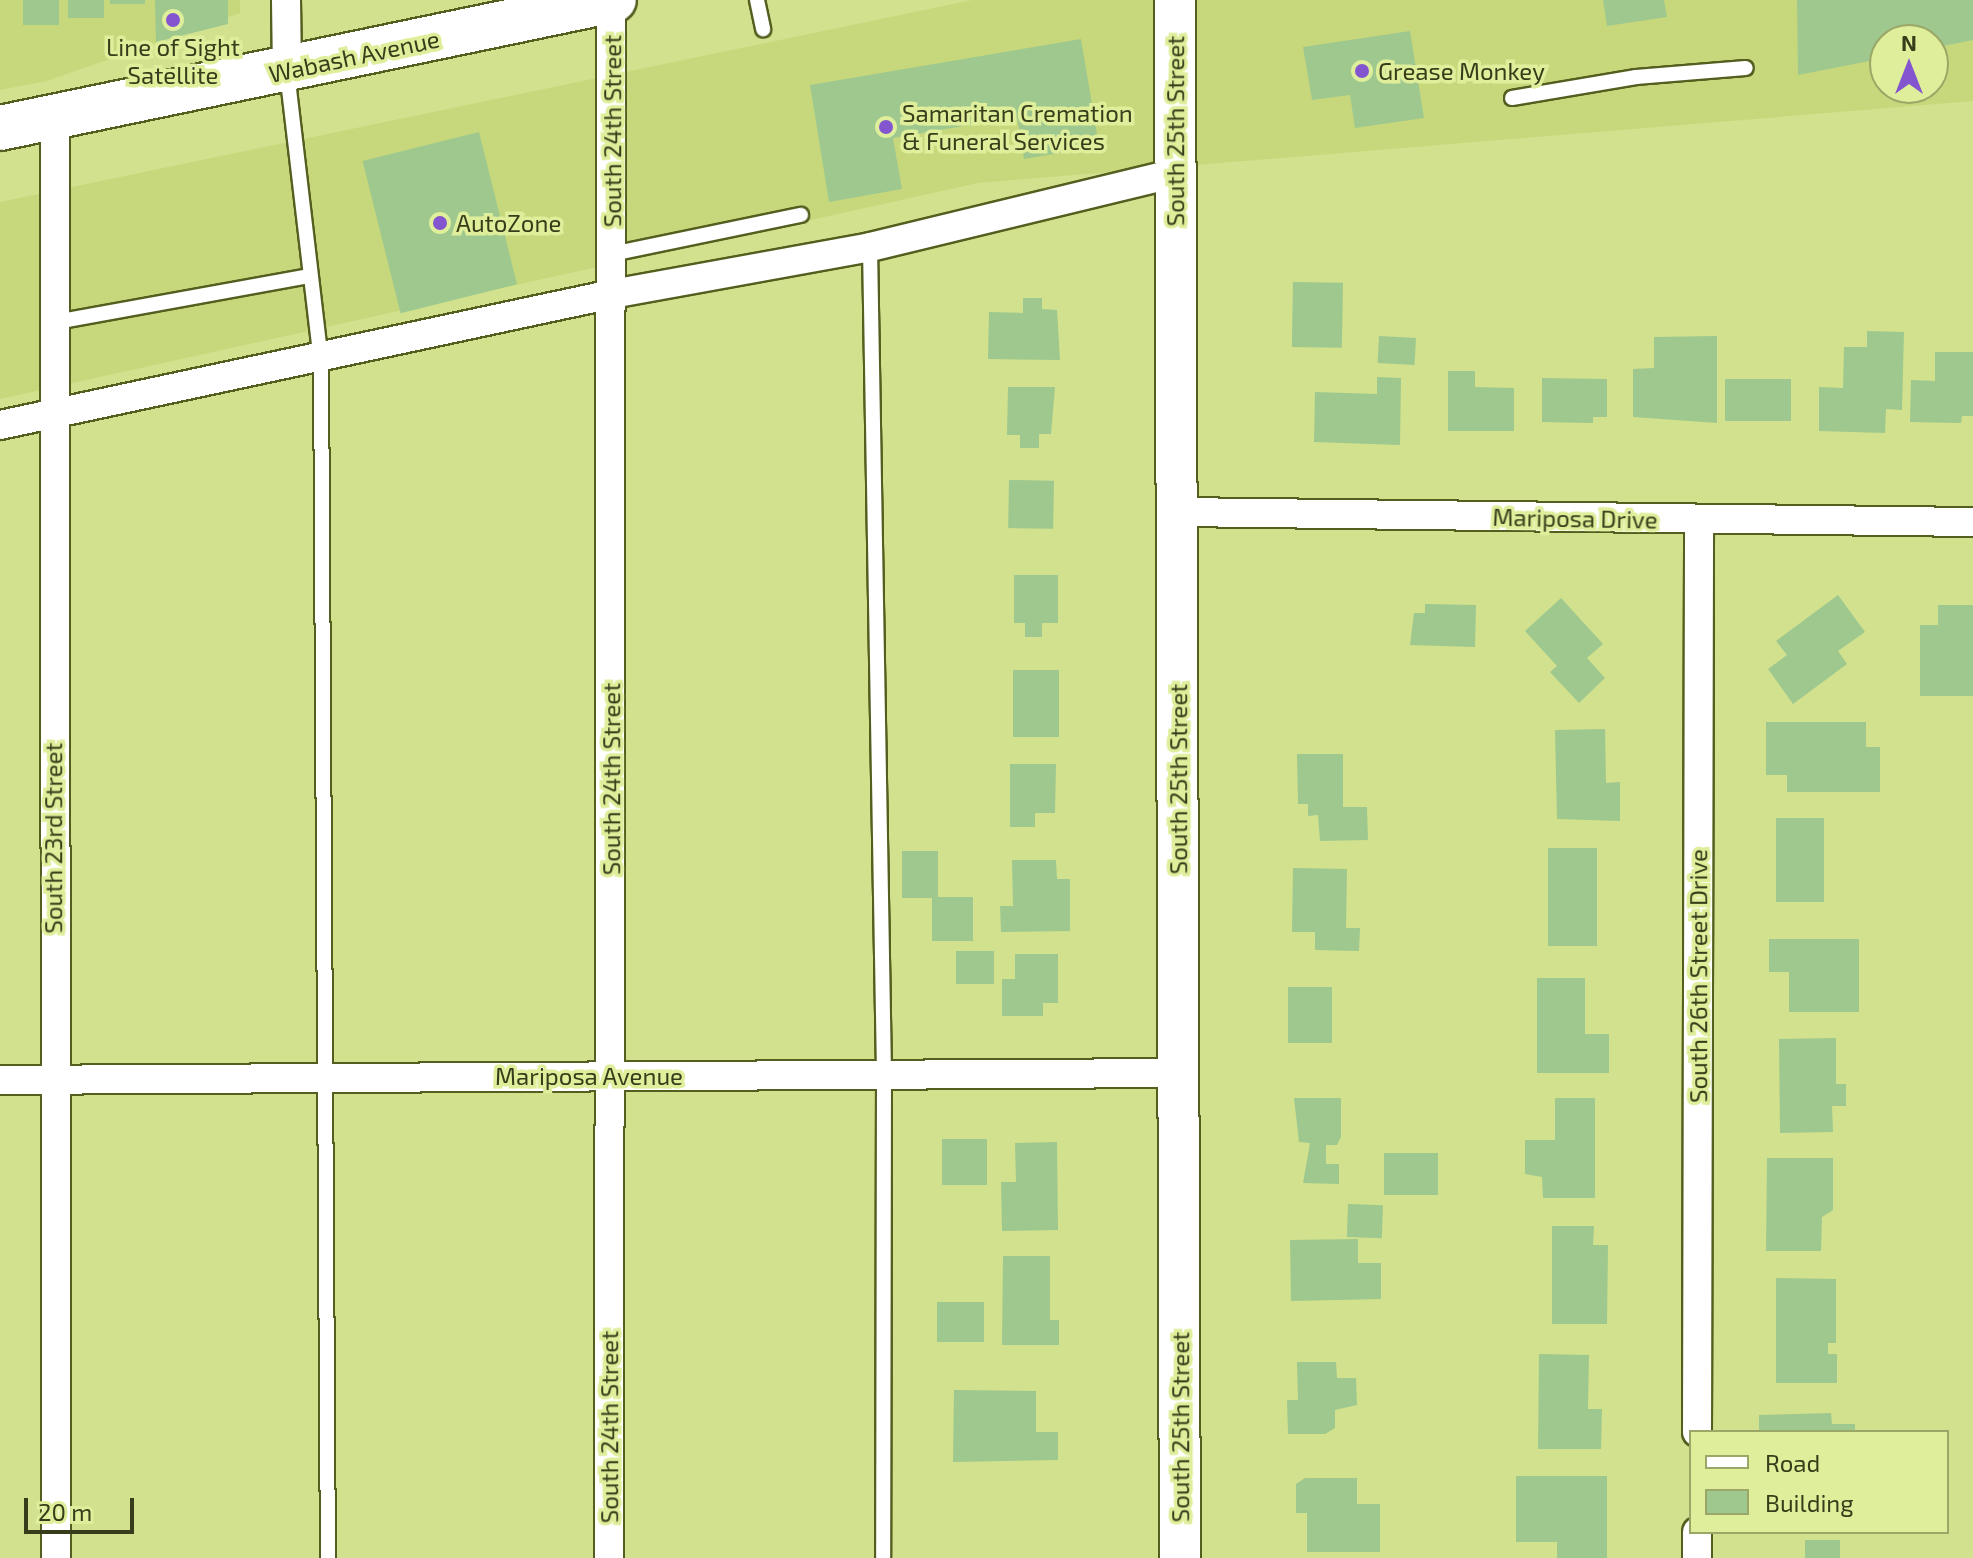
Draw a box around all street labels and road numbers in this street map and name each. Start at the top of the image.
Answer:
street label: Wabash Avenue [266,24,442,88]
street label: South 24th Street [598,35,626,227]
street label: South 25th Street [1161,36,1189,226]
street label: Mariposa Drive [1492,502,1658,534]
street label: South 24th Street [597,683,625,875]
street label: South 25th Street [1164,684,1192,874]
street label: South 23rd Street [39,742,67,934]
street label: South 26th Street Drive [1684,849,1712,1103]
street label: Mariposa Avenue [495,1062,683,1090]
street label: South 24th Street [595,1331,623,1523]
street label: South 25th Street [1166,1332,1194,1522]

